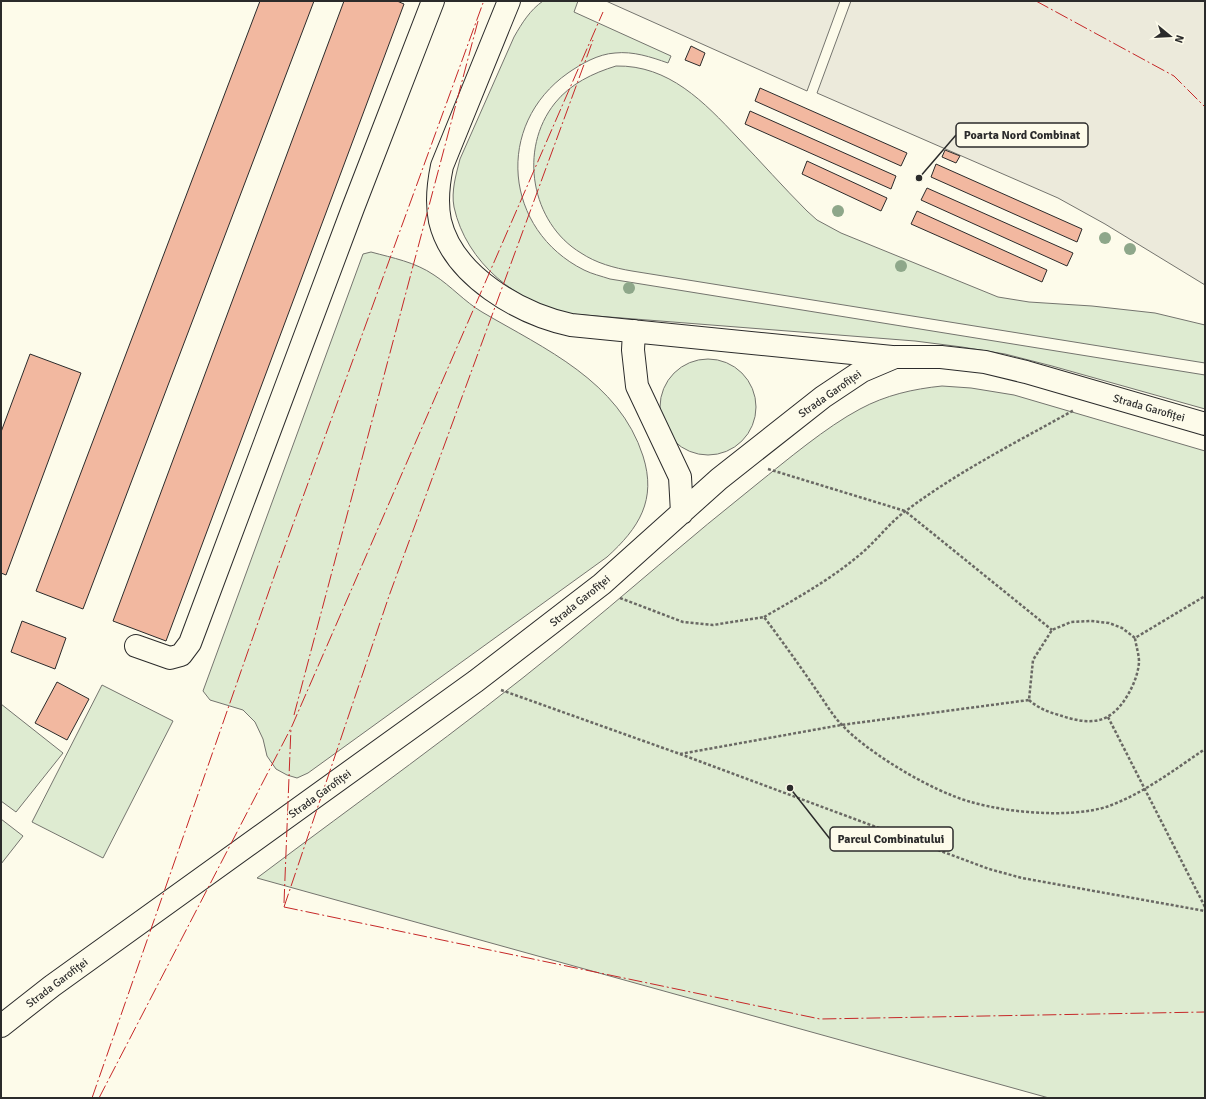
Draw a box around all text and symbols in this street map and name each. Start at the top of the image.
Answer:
north arrow [1150,16,1190,56]
text: N [1172,33,1186,45]
callout: Poarta Nord Combinat [956,123,1088,147]
text: Poarta Nord Combinat [964,128,1081,143]
street label: Strada Garofiței [796,367,864,421]
street label: Strada Garofiței [1112,392,1186,424]
street label: Strada Garofiței [547,573,613,629]
street label: Strada Garofiței [286,767,354,821]
callout: Parcul Combinatului [830,827,953,851]
text: Parcul Combinatului [838,832,944,847]
street label: Strada Garofiței [24,956,90,1010]

